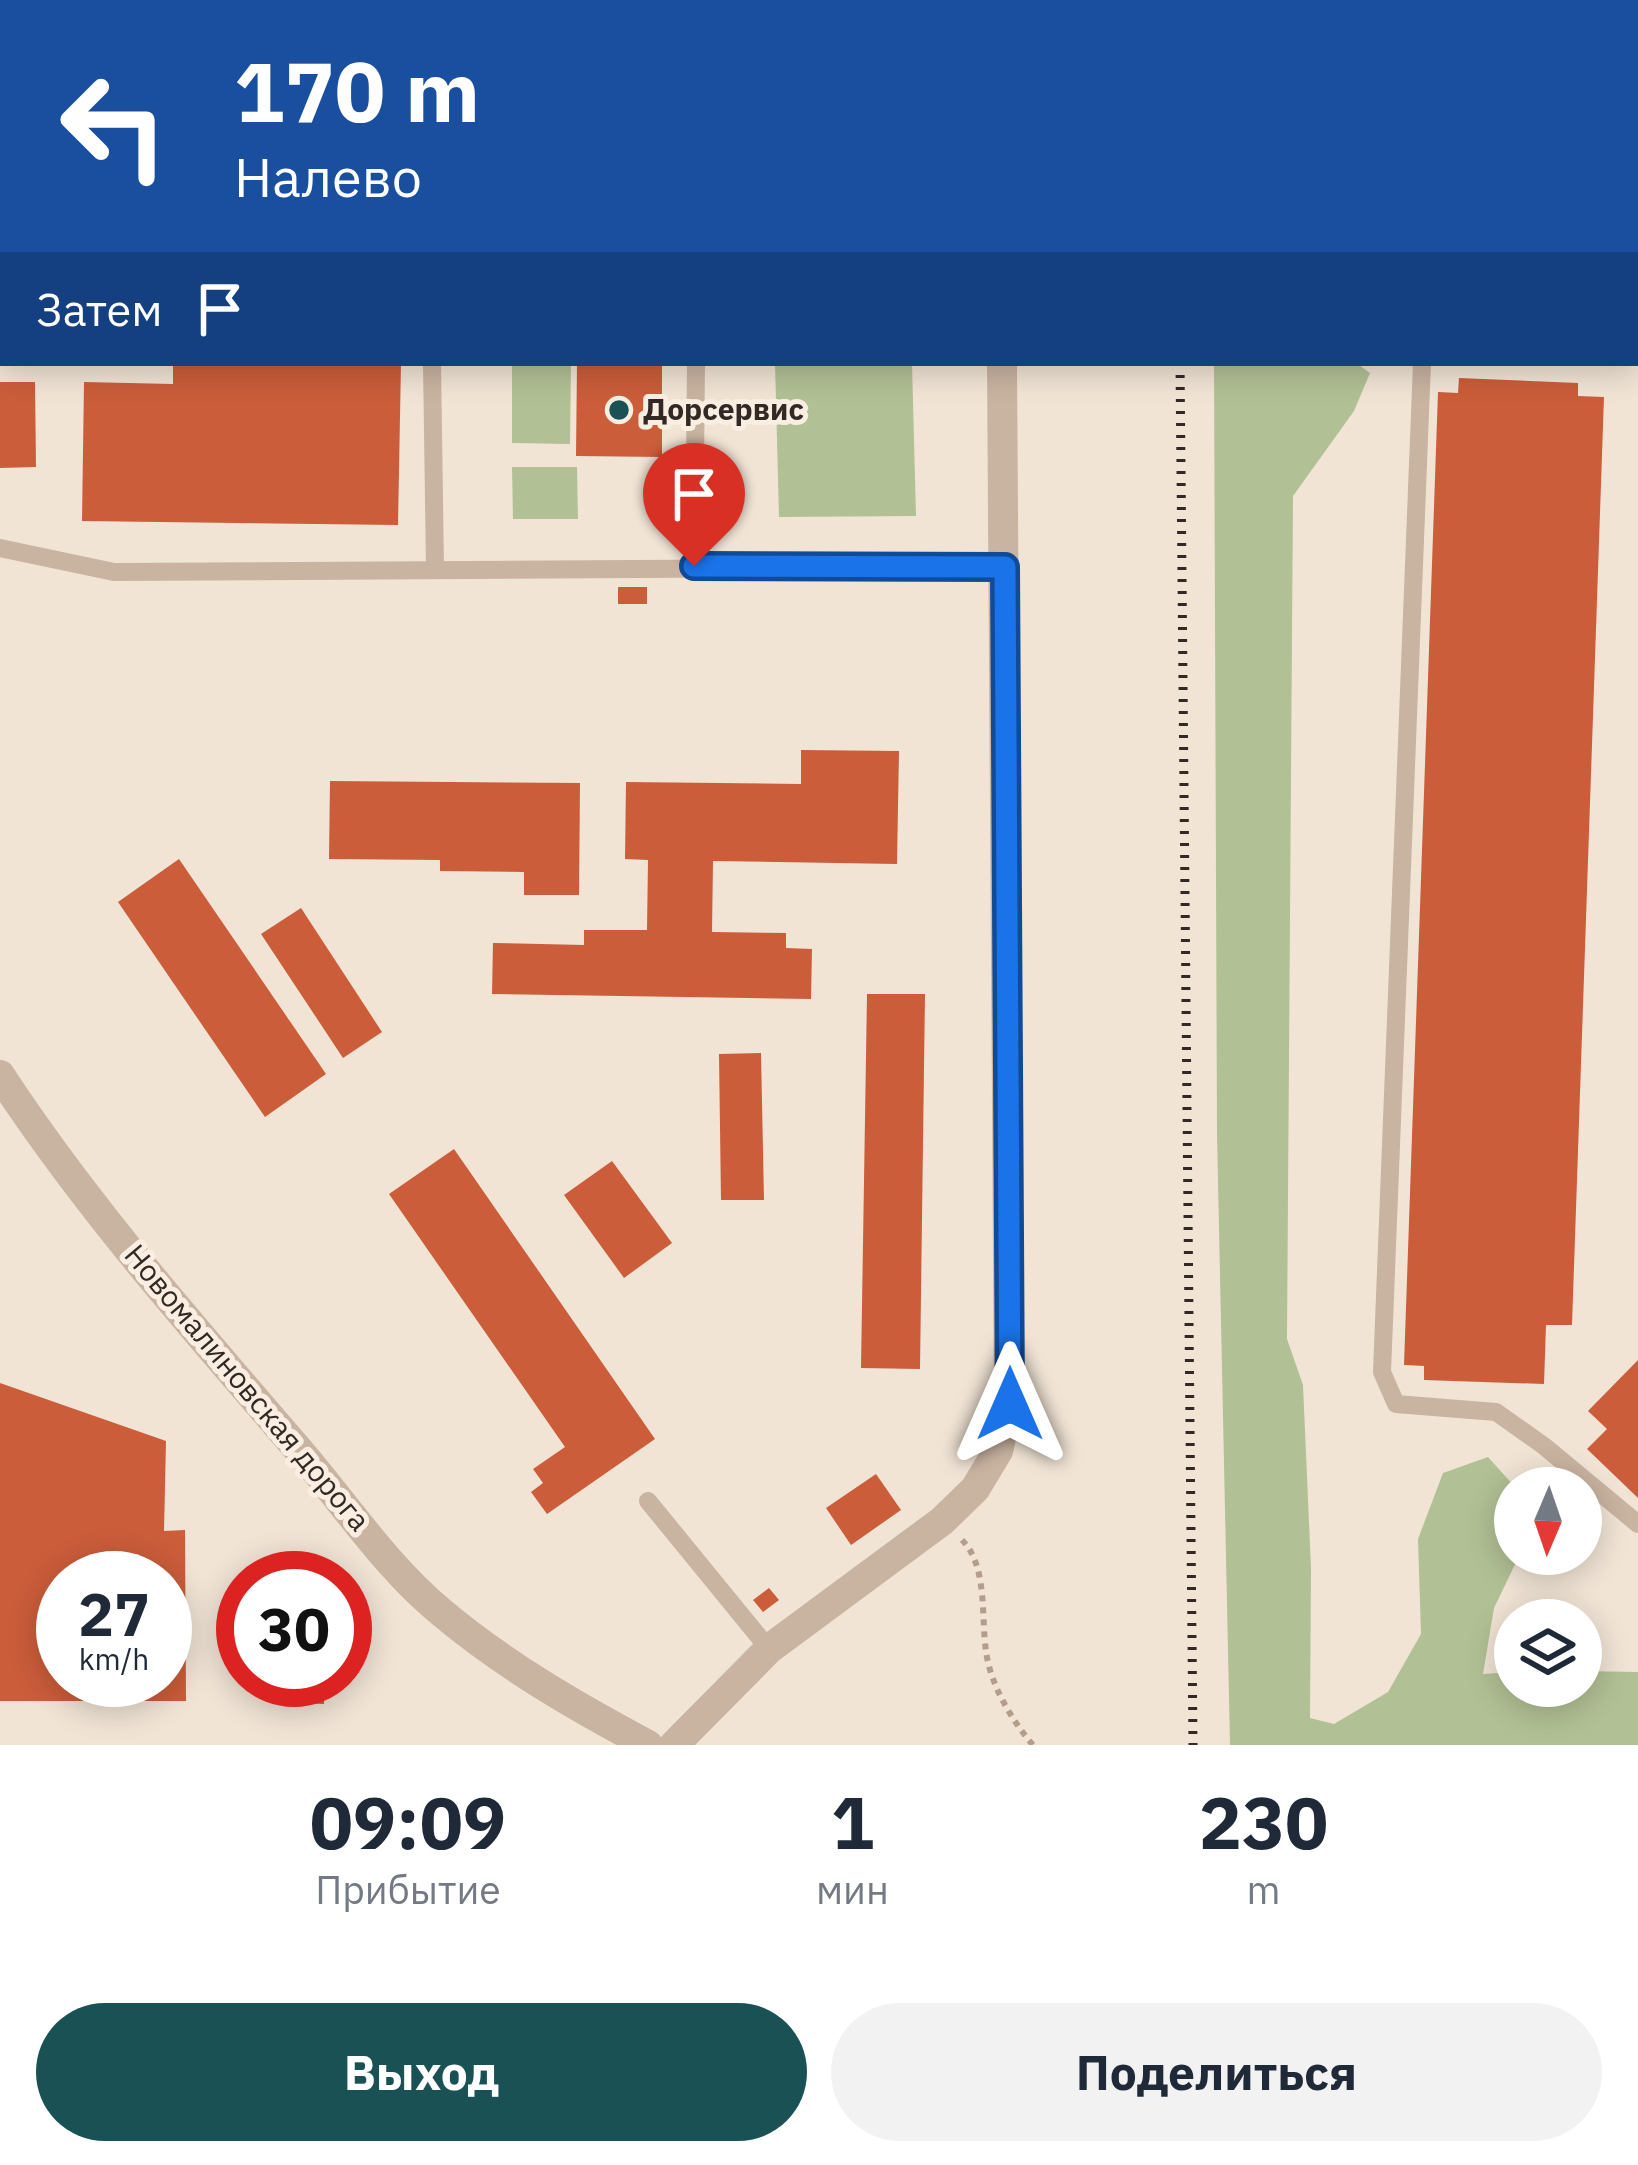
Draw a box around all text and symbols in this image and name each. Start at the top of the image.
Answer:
text: 170 m [234,36,480,145]
icon: left [36,48,192,204]
text: Налево [234,142,422,212]
icon: arrive [187,276,253,342]
text: Затем [36,280,163,338]
place label: Дорсервис [643,389,804,428]
marker: Дорсервис [606,397,632,423]
pin [643,443,745,566]
icon: arrive [661,461,727,527]
street label: Новомалиновская дорога [117,1236,380,1538]
position arrow [947,1341,1073,1467]
north arrow [1494,1467,1602,1575]
map controls [1494,1467,1602,1707]
speed limit sign: 30 [216,1551,372,1707]
text: 27 [78,1574,150,1653]
button: layers [1494,1599,1602,1707]
text: km/h [79,1639,149,1678]
text: 09:09 [310,1775,506,1869]
text: 1 [831,1775,874,1869]
text: 230 [1199,1775,1328,1869]
text: Прибытие [315,1864,501,1915]
text: мин [816,1864,889,1915]
text: m [1246,1864,1281,1915]
button: Выход [36,2003,807,2141]
button: Поделиться [831,2003,1602,2141]

